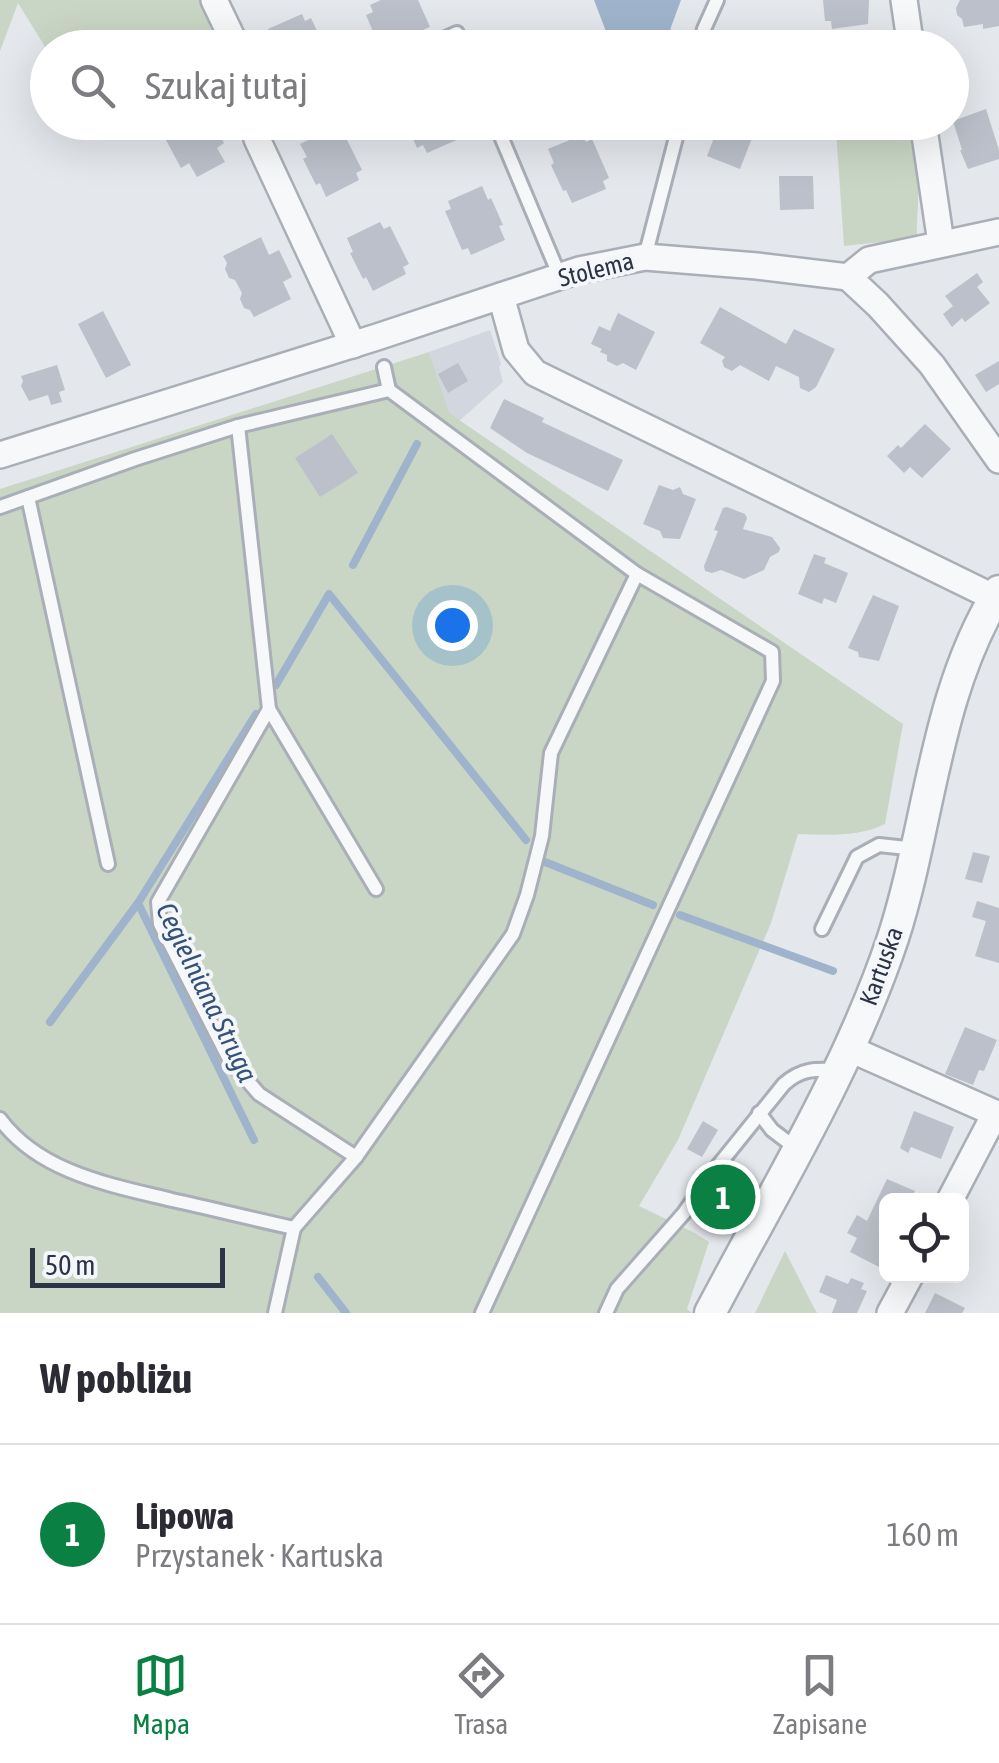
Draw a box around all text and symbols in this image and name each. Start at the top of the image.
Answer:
search box [30,30,969,140]
icon: search [65,58,120,113]
text: Szukaj tutaj [145,64,308,107]
street label: Stolema [555,246,637,292]
your location [427,600,478,651]
water label: Cegielniana Struga [150,897,264,1087]
street label: Kartuska [854,923,908,1009]
pin: 1 [690,1160,756,1234]
map controls [879,1193,969,1283]
button: locate [879,1193,969,1283]
scale bar [30,1243,225,1288]
text: 50 m [45,1249,95,1281]
text: W pobliżu [40,1354,192,1402]
text: Lipowa [135,1494,234,1537]
text: 1 [65,1516,80,1553]
text: 160 m [886,1516,959,1553]
text: Przystanek · Kartuska [135,1537,384,1574]
tab: Mapa [132,1648,190,1740]
tab: Trasa [454,1648,509,1740]
tab: Zapisane [773,1648,867,1740]

